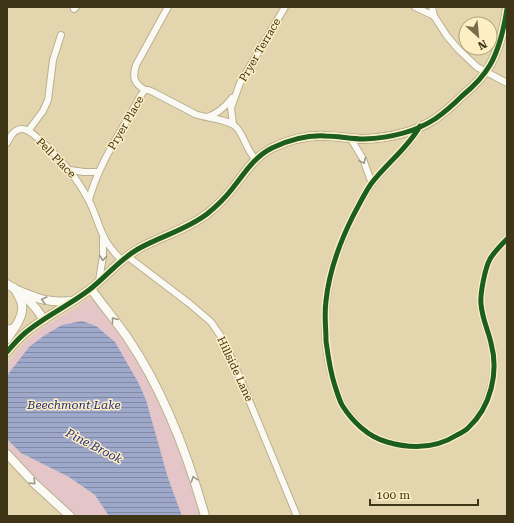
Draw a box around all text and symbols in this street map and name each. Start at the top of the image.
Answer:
street label: Pryer Terrace [237,16,283,84]
north arrow [458,16,498,56]
text: N [475,37,489,52]
street label: Pryer Place [105,94,147,152]
street label: Pell Place [34,135,78,181]
one-way arrow [358,156,366,164]
one-way arrow [99,255,108,261]
one-way arrow [41,296,48,305]
one-way arrow [112,317,119,324]
street label: Hillside Lane [214,334,256,404]
water label: Beechmont Lake [26,398,121,412]
water label: Pine Brook [63,425,125,466]
one-way arrow [190,475,198,482]
one-way arrow [29,477,36,485]
scale bar [370,481,478,507]
text: 100 m [376,488,410,502]

